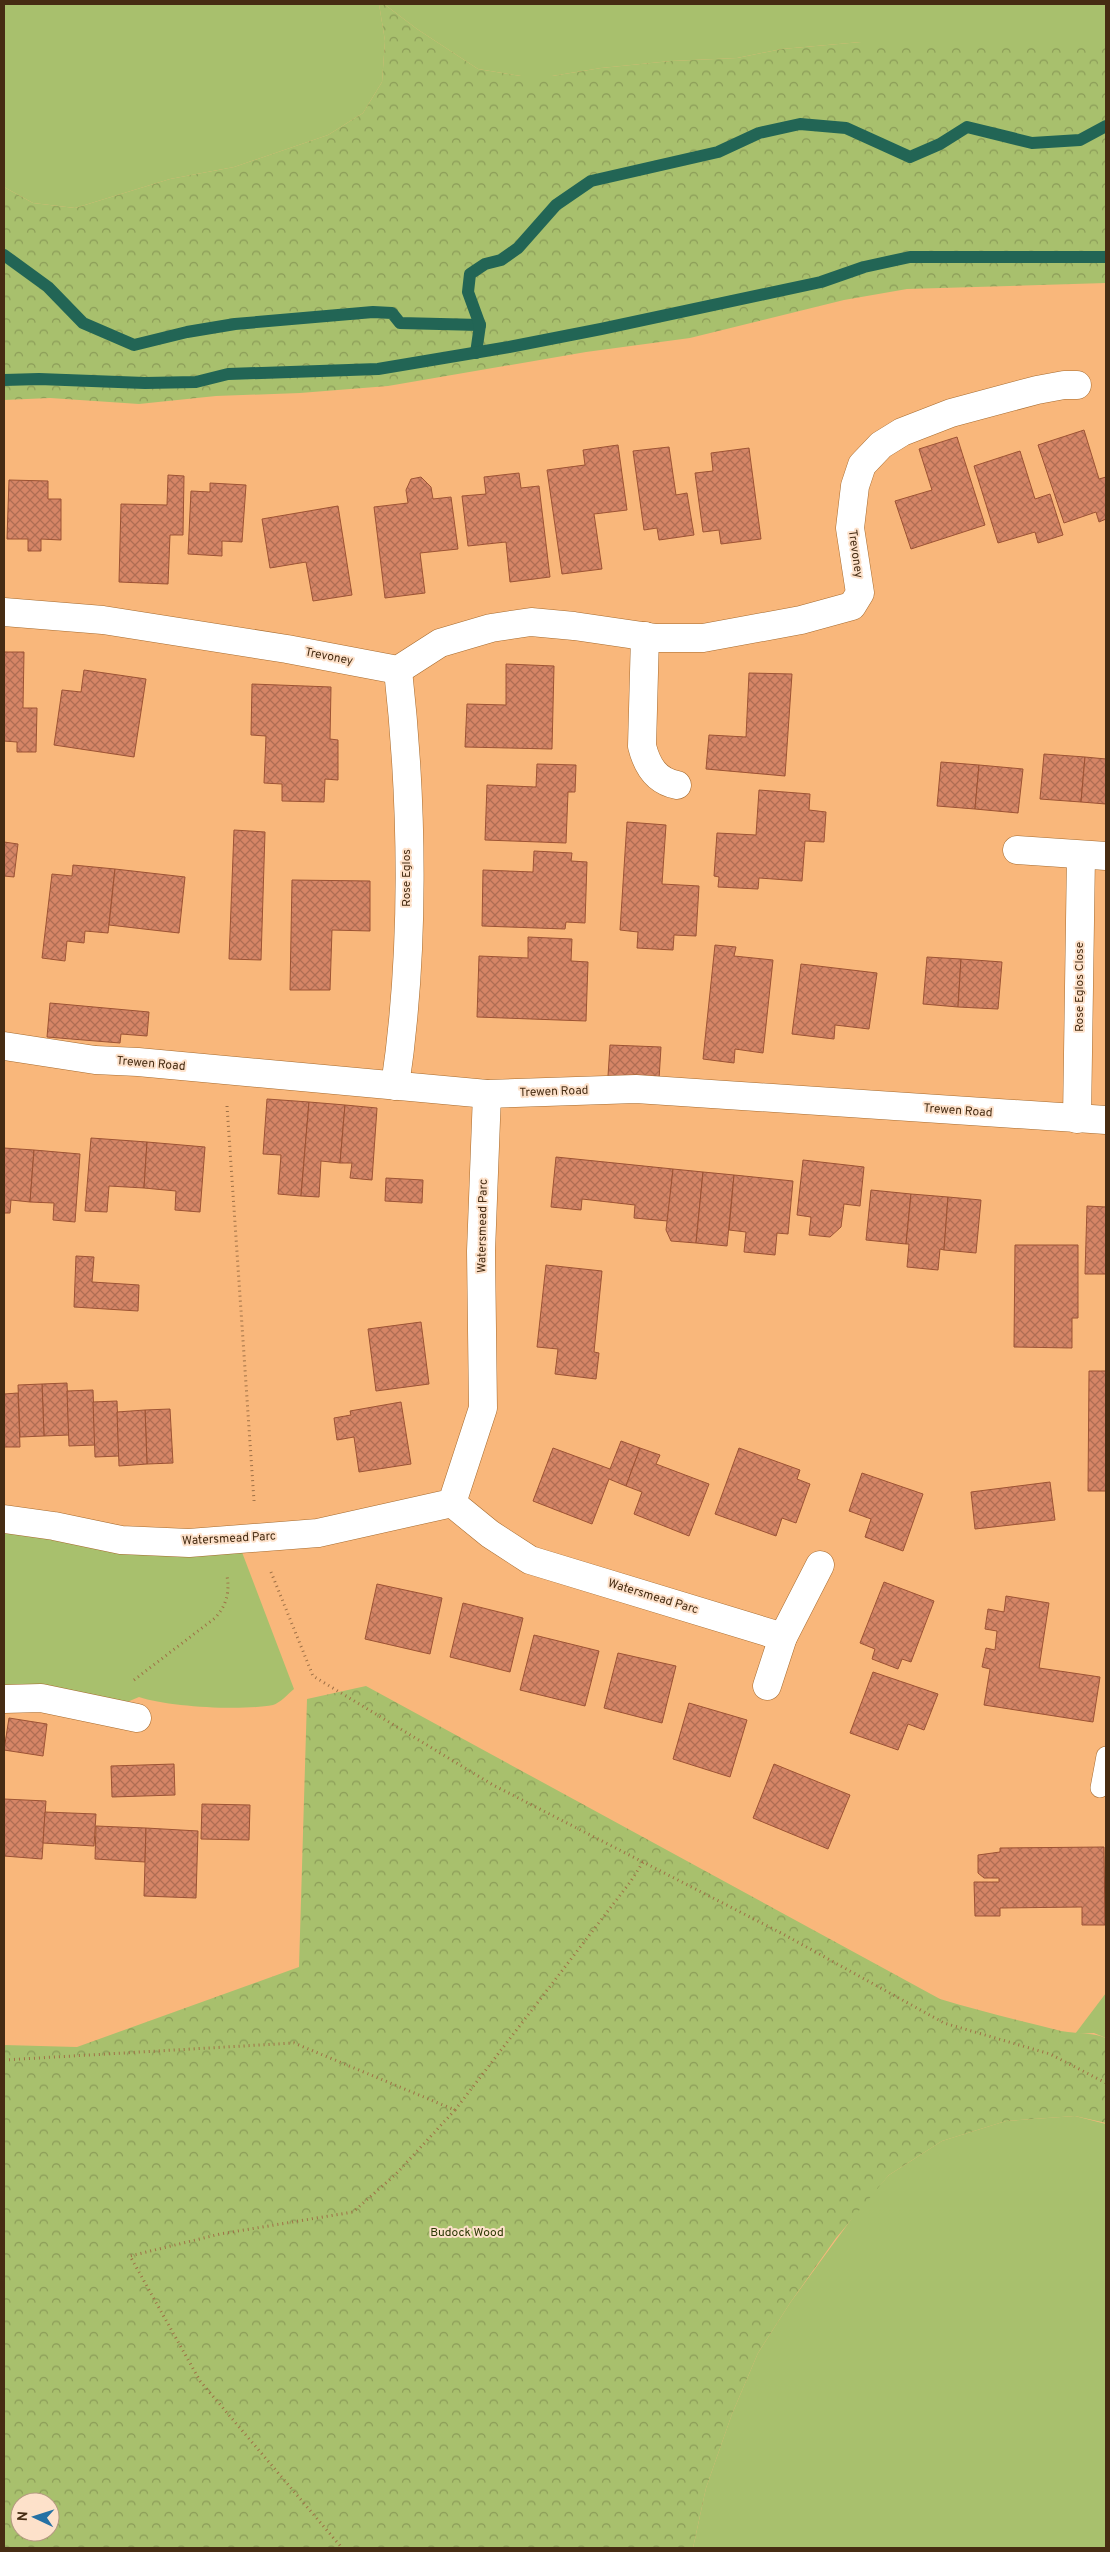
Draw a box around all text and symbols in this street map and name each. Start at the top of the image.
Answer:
street label: Trevoney [844,529,866,579]
street label: Trevoney [304,644,354,670]
street label: Rose Eglos [399,849,415,907]
street label: Rose Eglos Close [1072,942,1088,1032]
street label: Trewen Road [116,1053,186,1075]
street label: Trewen Road [519,1083,589,1101]
street label: Trewen Road [923,1101,993,1121]
street label: Watersmead Parc [474,1179,492,1273]
street label: Watersmead Parc [182,1529,276,1549]
street label: Watersmead Parc [606,1576,700,1618]
park label: Budock Wood [430,2225,504,2241]
north arrow [10,2492,60,2542]
text: N [15,2511,32,2522]

